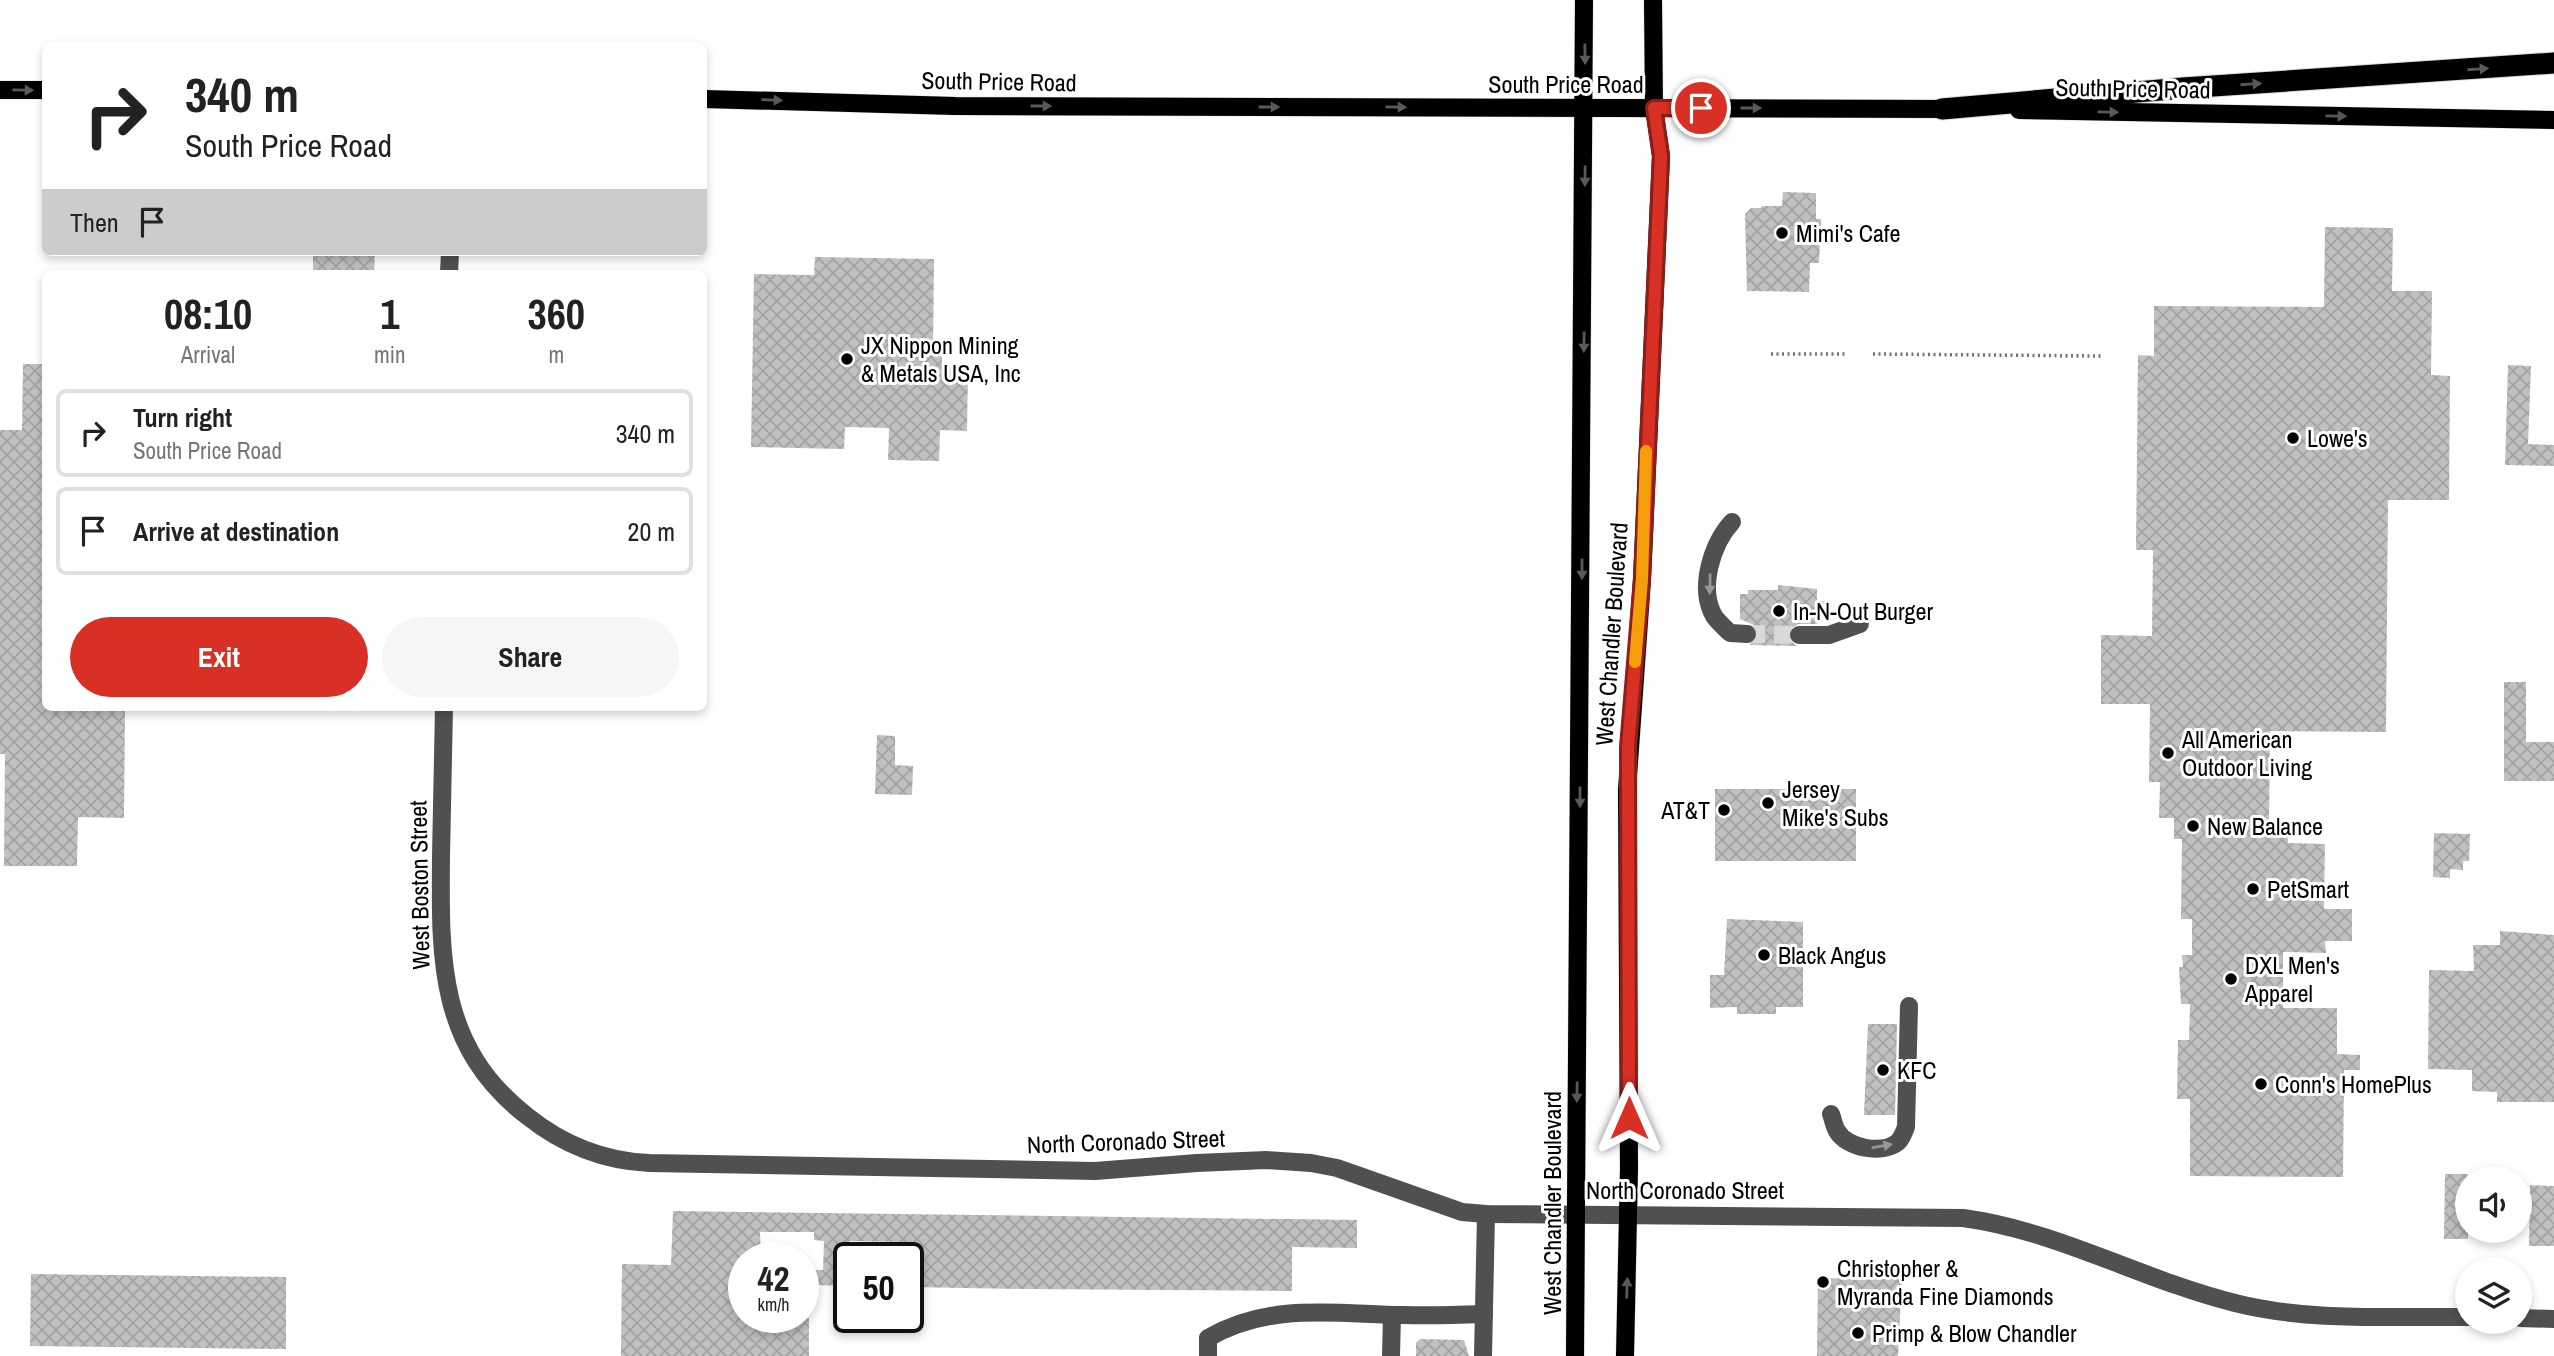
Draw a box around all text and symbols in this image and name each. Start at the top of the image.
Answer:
one-way arrow [1579,43,1591,65]
text: 340 m [185,61,299,127]
one-way arrow [2467,63,2489,74]
street label: South Price Road [921,64,1077,98]
street label: South Price Road [1488,68,1644,100]
icon: right [70,70,161,161]
street label: South Price Road [2055,71,2211,105]
pin [1671,78,1731,138]
one-way arrow [2240,78,2262,89]
one-way arrow [12,84,34,96]
icon: arrive [1682,89,1720,127]
one-way arrow [761,95,783,106]
one-way arrow [1030,100,1052,112]
one-way arrow [1258,101,1280,113]
one-way arrow [1385,101,1407,113]
one-way arrow [1741,102,1763,114]
one-way arrow [2097,106,2119,118]
one-way arrow [2325,110,2347,121]
text: South Price Road [185,124,392,167]
one-way arrow [1579,165,1591,187]
icon: arrive [133,203,171,241]
text: Then [70,205,119,240]
place label: Mimi's Cafe [1796,217,1900,249]
marker: Mimi's Cafe [1774,225,1790,241]
text: 08:10 [164,286,252,342]
text: 1 [380,286,399,342]
text: 360 [528,286,585,342]
place label: JX Nippon Mining & Metals USA, Inc [861,329,1021,389]
one-way arrow [1578,331,1589,353]
text: Arrival [181,339,235,370]
text: min [374,339,406,370]
text: m [548,339,564,370]
marker: JX Nippon Mining & Metals USA, Inc [839,351,855,367]
text: Turn right [133,400,232,435]
icon: right [74,414,112,452]
text: 340 m [616,416,675,451]
place label: Lowe's [2307,422,2368,454]
marker: Lowe's [2285,430,2301,446]
text: South Price Road [133,435,282,466]
icon: arrive [74,512,112,550]
text: Arrive at destination [133,514,339,549]
text: 20 m [628,514,675,549]
street label: West Chandler Boulevard [1587,521,1635,747]
one-way arrow [1576,558,1588,580]
one-way arrow [1704,573,1715,595]
place label: In-N-Out Burger [1793,595,1933,627]
marker: In-N-Out Burger [1771,603,1787,619]
button: Exit [70,617,368,697]
button: Share [382,617,679,697]
place label: All American Outdoor Living [2181,723,2312,783]
marker: All American Outdoor Living [2160,745,2176,761]
place label: Jersey Mike's Subs [1782,773,1889,833]
one-way arrow [1574,786,1586,808]
place label: AT&T [1660,794,1710,826]
marker: Jersey Mike's Subs [1760,795,1776,811]
street label: West Boston Street [402,800,436,970]
marker: AT&T [1716,802,1732,818]
place label: New Balance [2207,810,2323,842]
marker: New Balance [2185,818,2201,834]
place label: PetSmart [2267,873,2350,905]
marker: PetSmart [2245,881,2261,897]
place label: Black Angus [1778,939,1886,971]
marker: Black Angus [1756,947,1772,963]
place label: DXL Men's Apparel [2244,949,2340,1009]
marker: DXL Men's Apparel [2223,971,2239,987]
place label: KFC [1897,1054,1936,1086]
marker: KFC [1875,1062,1891,1078]
place label: Conn's HomePlus [2275,1068,2432,1100]
marker: Conn's HomePlus [2253,1076,2269,1092]
position arrow [1592,1081,1666,1155]
one-way arrow [1571,1082,1583,1104]
street label: West Chandler Boulevard [1536,1091,1568,1315]
street label: North Coronado Street [1027,1122,1226,1160]
one-way arrow [1871,1140,1893,1151]
map controls [2455,1166,2532,1334]
button: sound [2455,1166,2532,1243]
street label: North Coronado Street [1586,1174,1785,1206]
speed limit sign: 50 [833,1242,924,1333]
place label: Christopher & Myranda Fine Diamonds [1837,1252,2054,1312]
text: 42 [758,1255,789,1302]
button: layers [2455,1257,2532,1334]
marker: Christopher & Myranda Fine Diamonds [1815,1274,1831,1290]
one-way arrow [1621,1277,1633,1299]
text: km/h [758,1292,790,1317]
place label: Primp & Blow Chandler [1872,1317,2077,1349]
marker: Primp & Blow Chandler [1850,1325,1866,1341]

